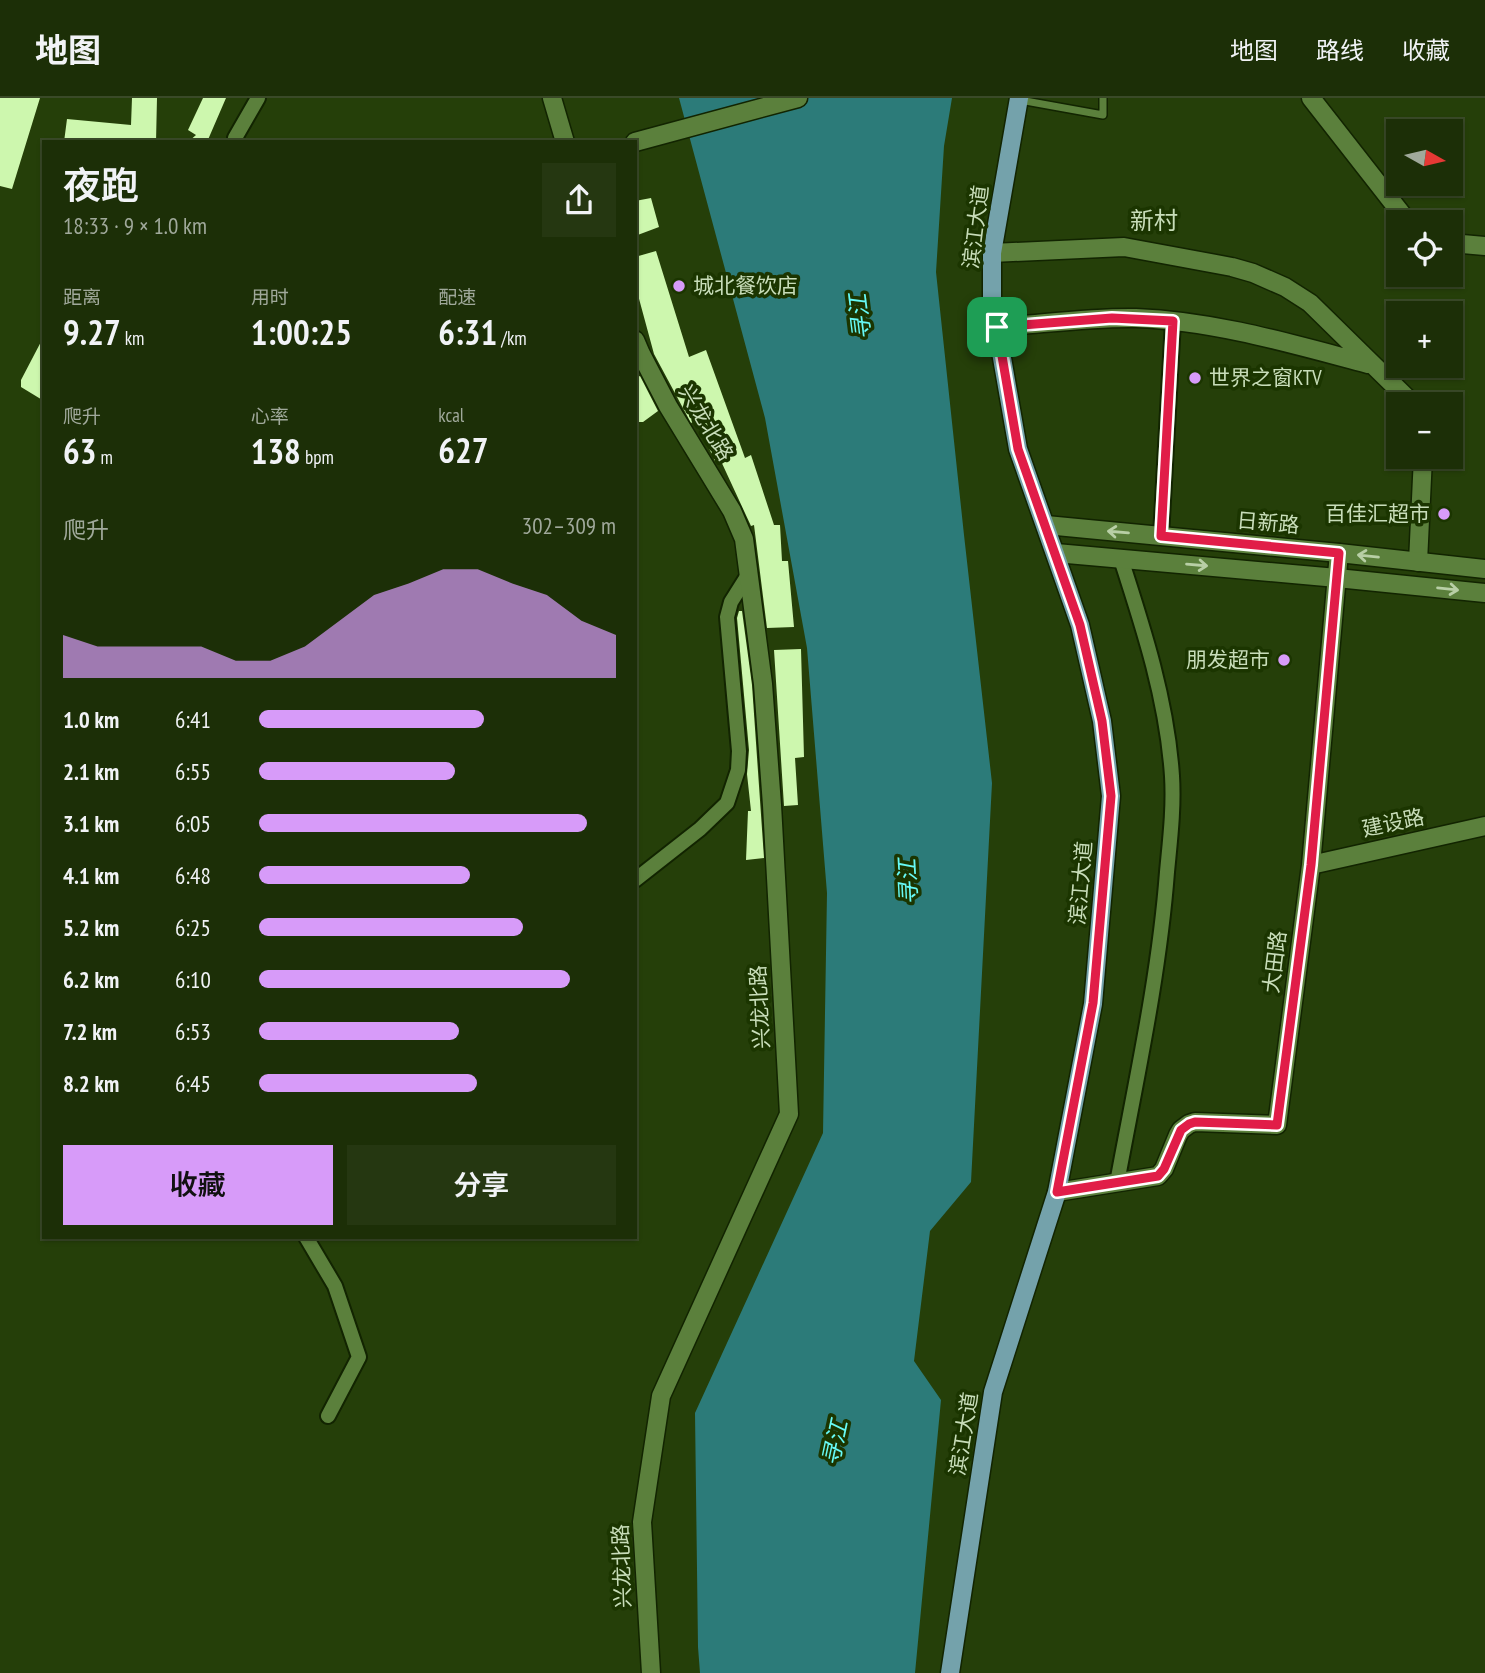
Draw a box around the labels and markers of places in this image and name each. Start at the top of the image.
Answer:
place label: 城北餐饮店 [693,272,798,299]
marker: 城北餐饮店 [671,278,687,294]
pin [967,297,1027,357]
place label: 世界之窗KTV [1209,364,1322,391]
marker: 世界之窗KTV [1187,370,1203,386]
place label: 百佳汇超市 [1325,500,1430,527]
marker: 百佳汇超市 [1436,506,1452,522]
place label: 朋发超市 [1186,646,1270,673]
marker: 朋发超市 [1276,652,1292,668]

